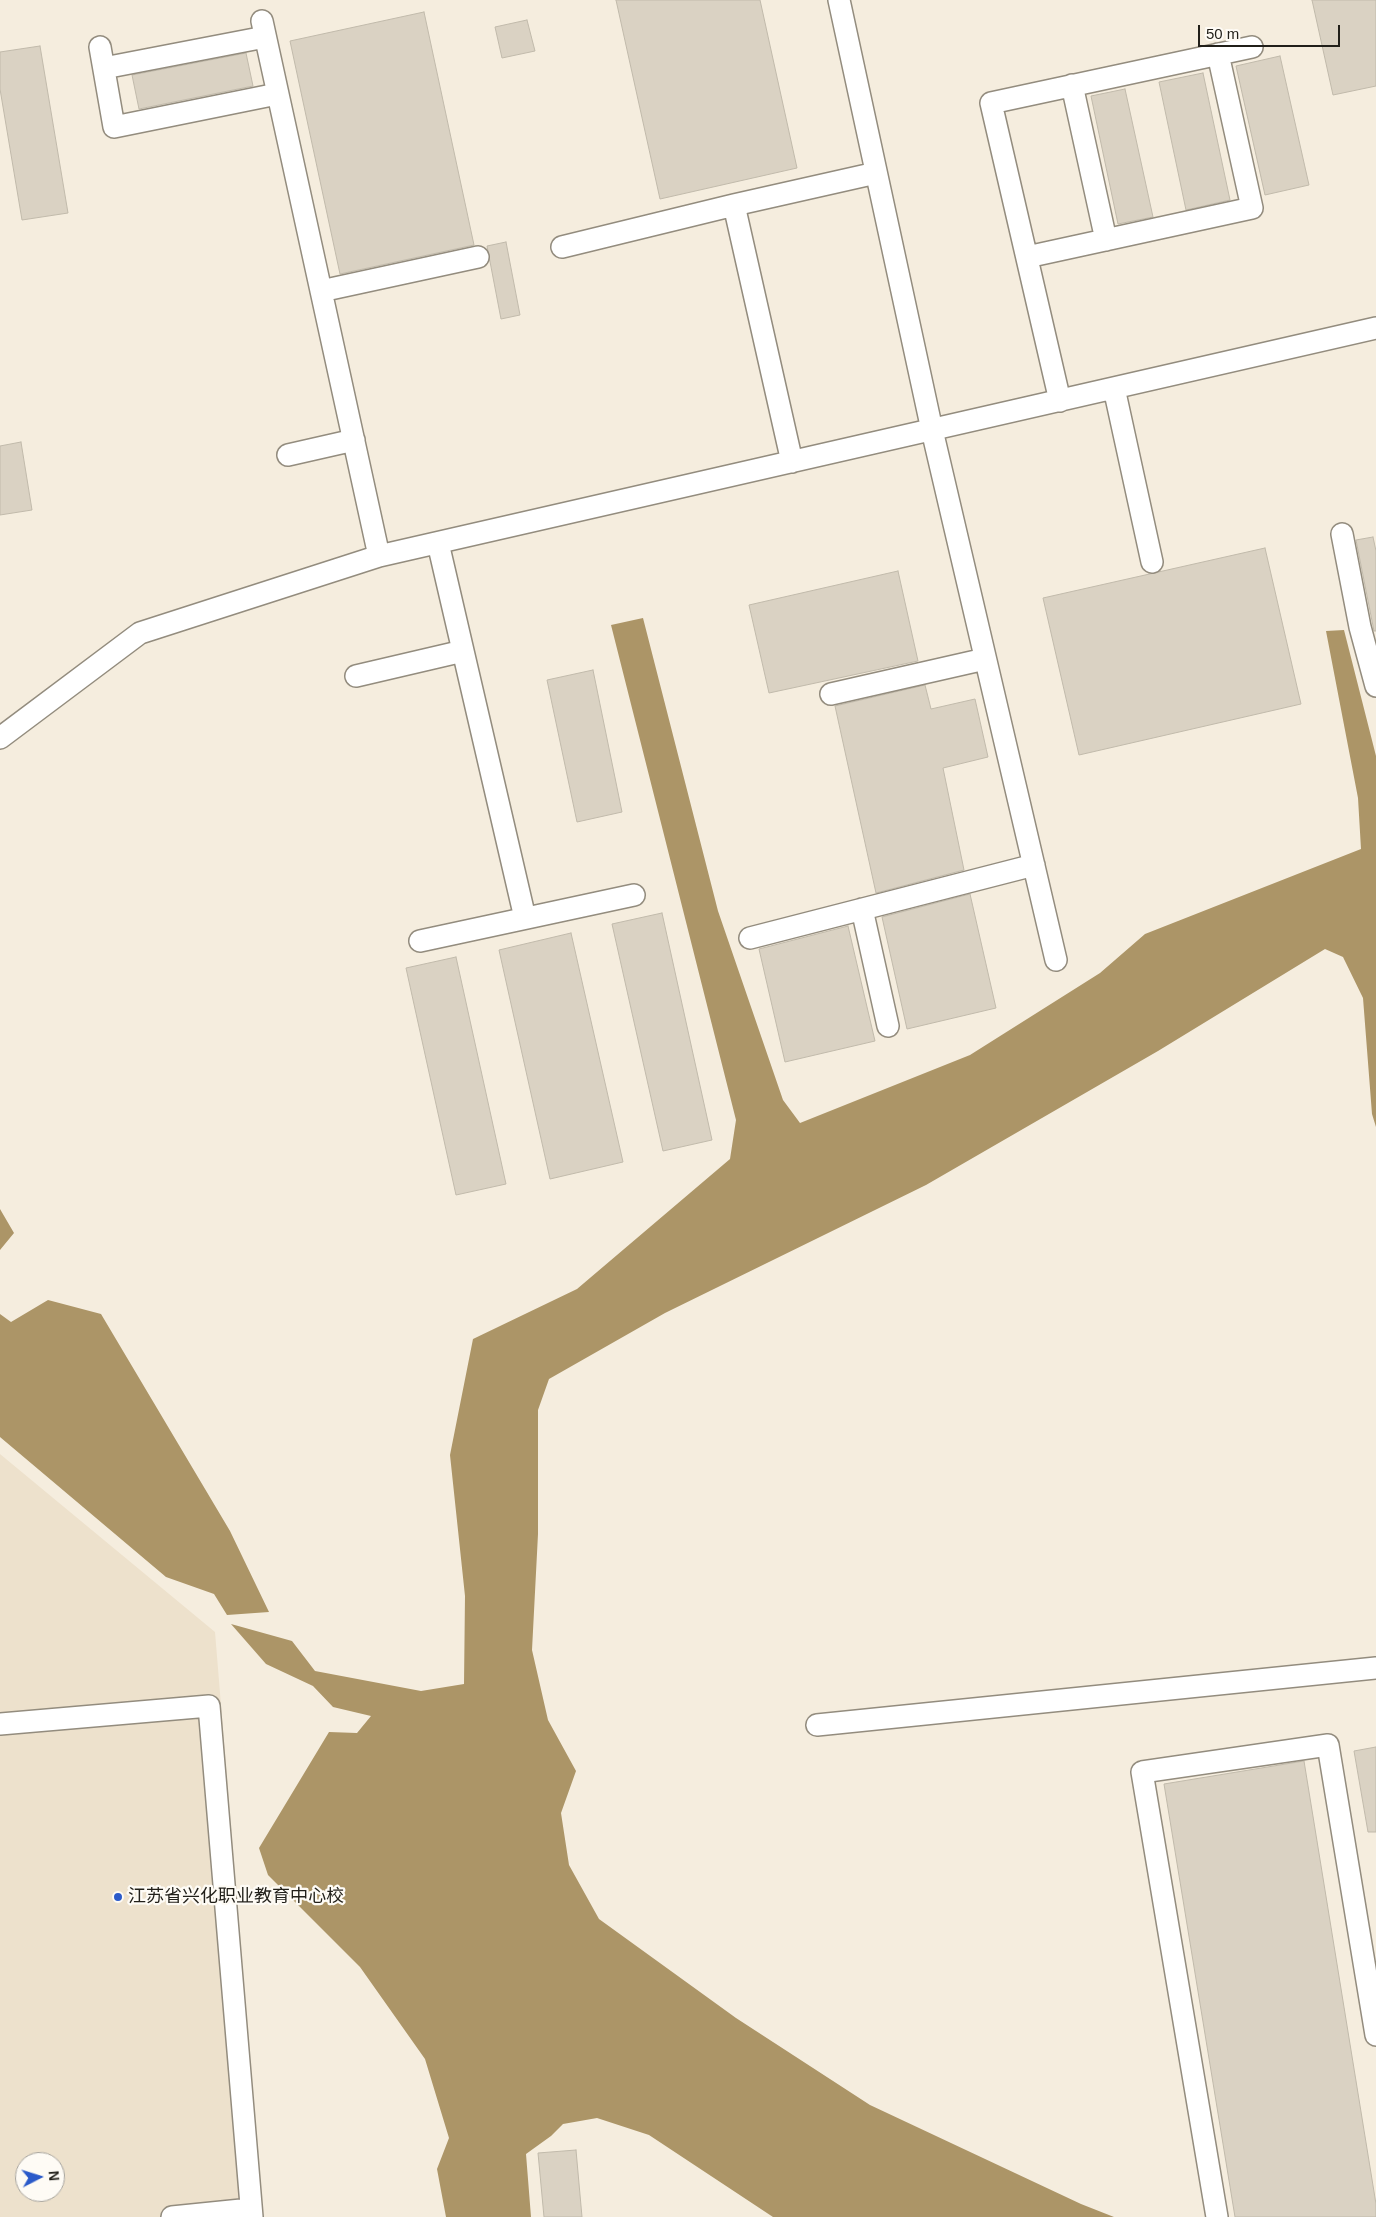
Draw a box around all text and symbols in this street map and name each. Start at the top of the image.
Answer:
scale bar [1201,15,1344,47]
text: 50 m [1206,25,1239,42]
place label: 江苏省兴化职业教育中心校 [128,1886,344,1908]
marker: 江苏省兴化职业教育中心校 [112,1891,124,1903]
north arrow [15,2152,65,2202]
text: N [46,2170,62,2182]

